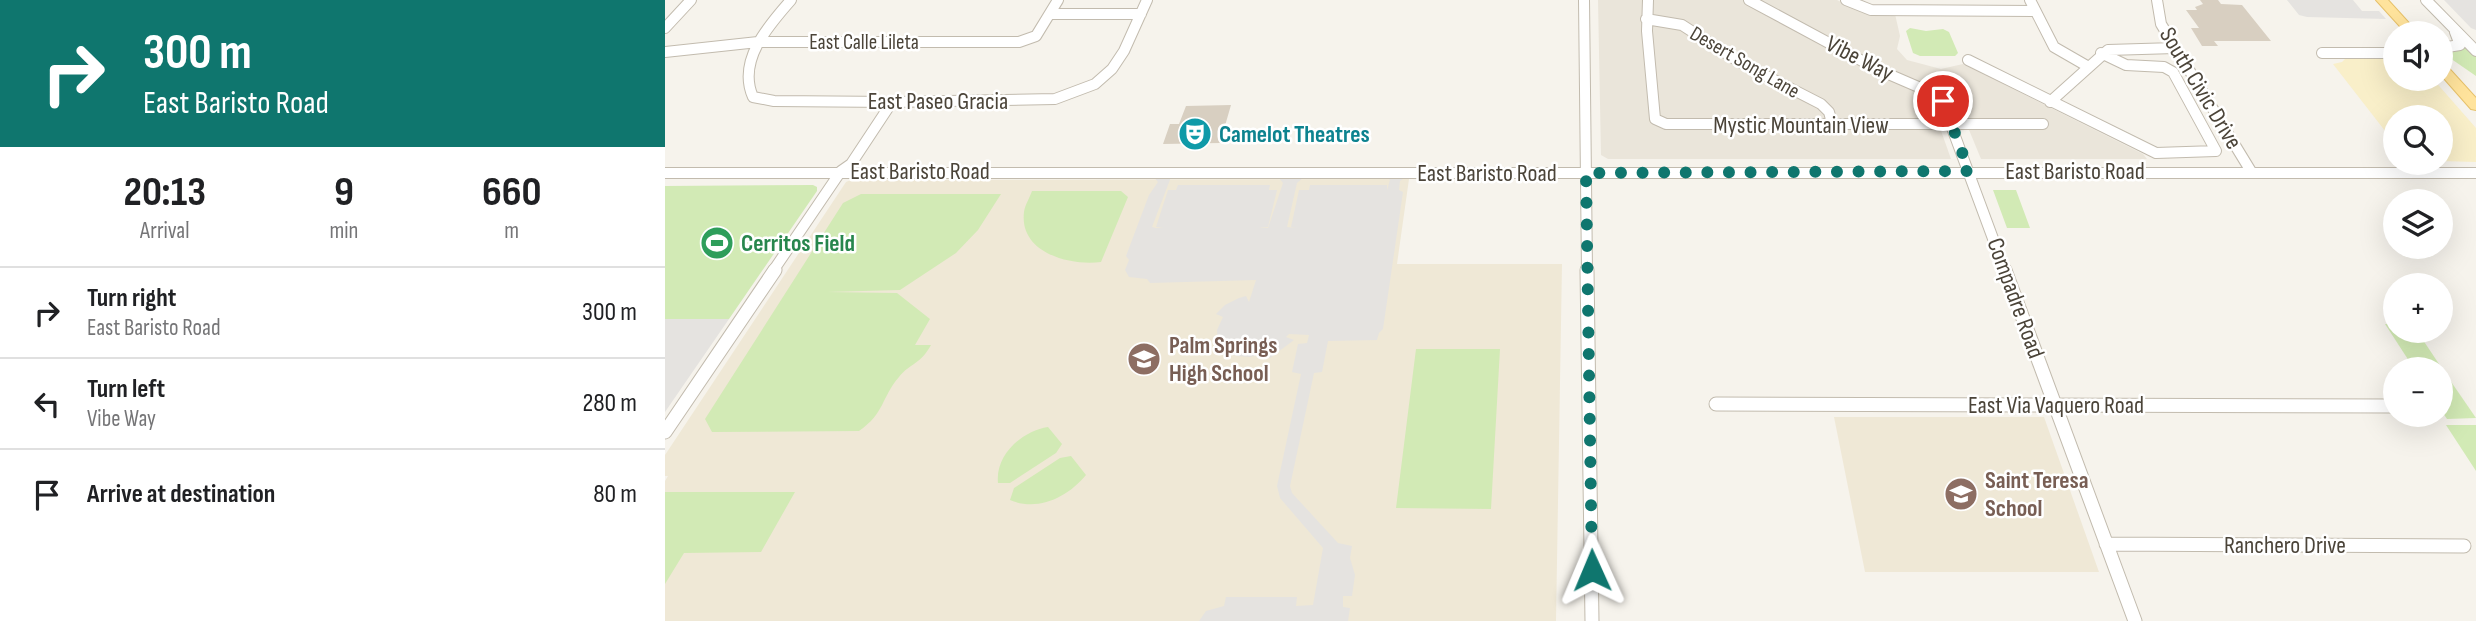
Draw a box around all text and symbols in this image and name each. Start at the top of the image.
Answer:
street label: Desert Song Lane [1685,21,1804,104]
map controls [2383,21,2453,427]
button: sound [2383,21,2453,91]
street label: South Civic Drive [2153,22,2248,154]
text: 300 m [143,24,252,83]
icon: right [28,28,119,119]
street label: Vibe Way [1821,29,1898,88]
street label: East Calle Lileta [809,30,919,55]
pin [1913,71,1973,131]
icon: arrive [1924,82,1962,120]
text: East Baristo Road [143,84,329,123]
street label: East Paseo Gracia [868,87,1008,116]
button: search [2383,105,2453,175]
street label: Mystic Mountain View [1713,111,1889,140]
theatre icon: Camelot Theatres [1176,115,1214,153]
place label: Camelot Theatres [1219,120,1370,149]
street label: East Baristo Road [850,157,990,186]
street label: East Baristo Road [2005,157,2145,186]
street label: East Baristo Road [1417,159,1557,188]
text: 20:13 [124,167,206,218]
text: 9 [334,167,354,218]
text: 660 [482,167,541,218]
button: layers [2383,189,2453,259]
text: Arrival [140,217,189,245]
text: min [330,217,358,245]
text: m [504,217,519,245]
sports icon: Cerritos Field [698,224,736,262]
place label: Cerritos Field [741,229,855,258]
street label: Compadre Road [1980,234,2051,362]
button: + [2383,273,2453,343]
text: Turn right [87,283,176,314]
icon: right [28,294,66,332]
text: 300 m [582,297,637,328]
text: East Baristo Road [87,314,221,342]
place label: Palm Springs High School [1169,331,1278,388]
school or university icon: Palm Springs High School [1125,340,1163,378]
button: − [2383,357,2453,427]
text: Turn left [87,374,165,405]
icon: left [28,385,66,423]
text: 280 m [582,388,637,419]
street label: East Via Vaquero Road [1968,391,2144,420]
text: Vibe Way [87,405,156,433]
place label: Saint Teresa School [1985,466,2089,523]
school or university icon: Saint Teresa School [1942,475,1980,513]
icon: arrive [28,476,66,514]
text: Arrive at destination [87,479,275,510]
text: 80 m [593,479,637,510]
street label: Ranchero Drive [2224,531,2346,560]
position arrow [1555,533,1629,607]

